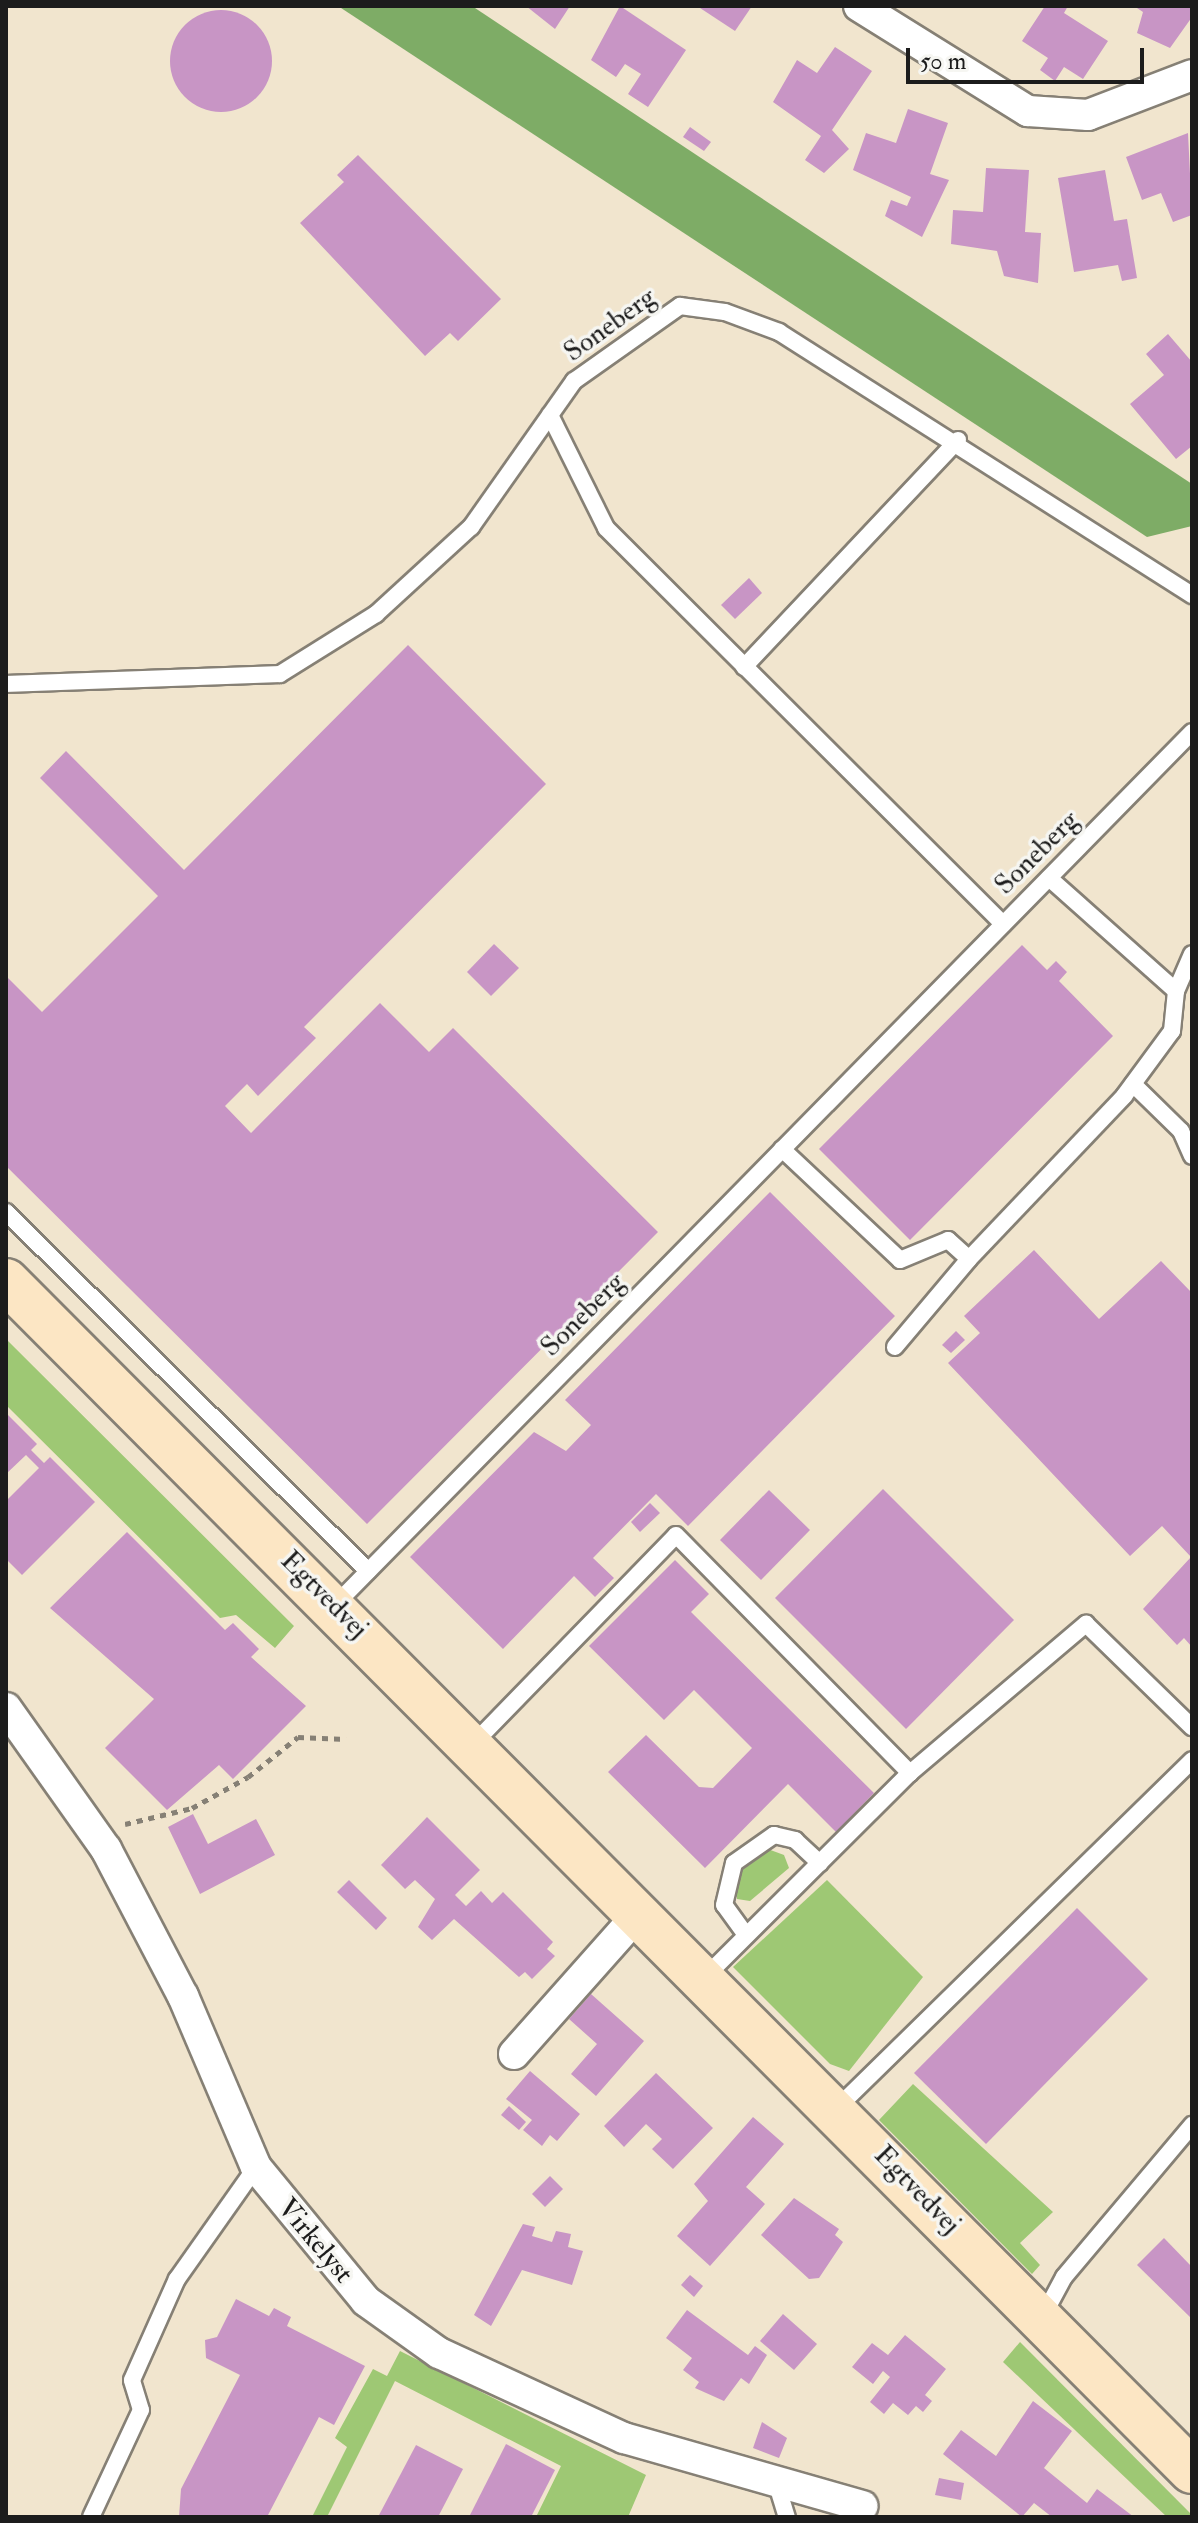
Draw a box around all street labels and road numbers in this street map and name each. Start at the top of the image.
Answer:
street label: Soneberg [558,281,662,369]
street label: Soneberg [988,804,1086,902]
street label: Soneberg [534,1266,632,1364]
street label: Egtvedvej [273,1544,375,1646]
street label: Egtvedvej [867,2139,967,2241]
street label: Virkelyst [270,2192,360,2290]

